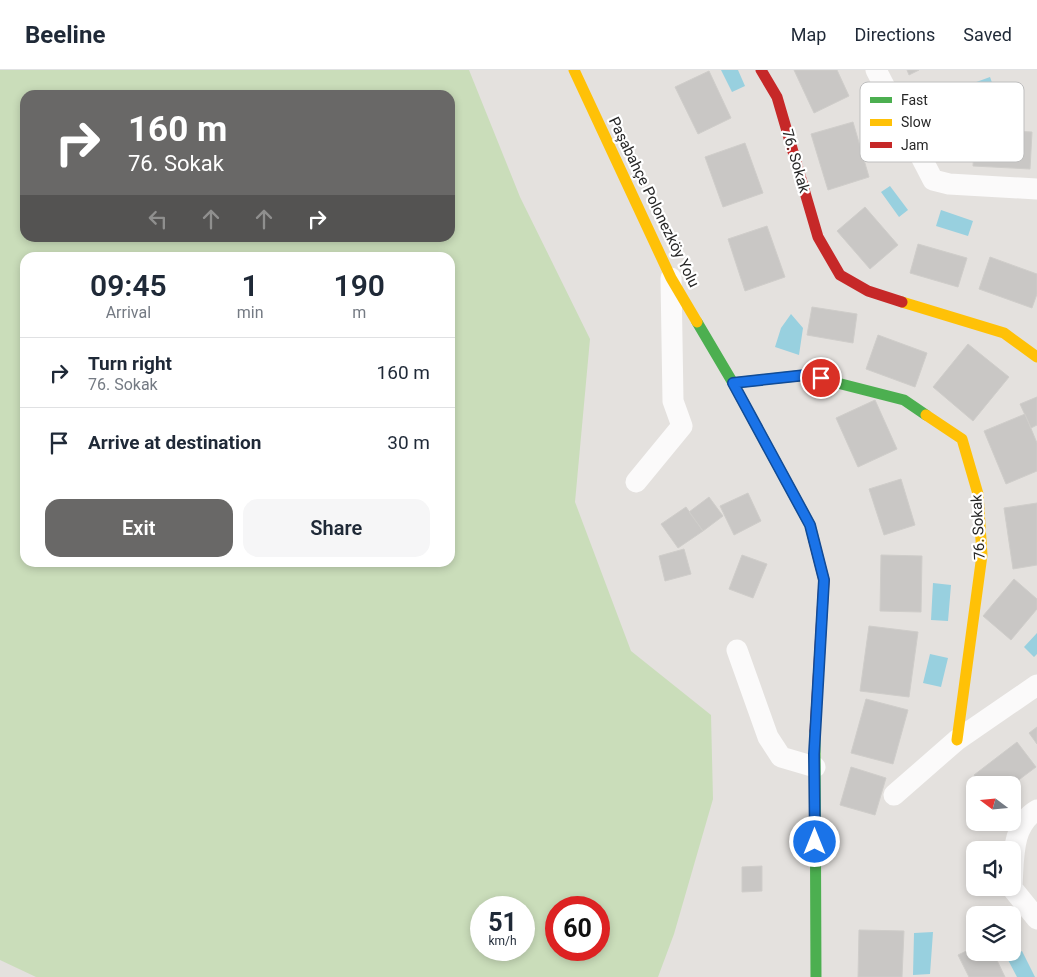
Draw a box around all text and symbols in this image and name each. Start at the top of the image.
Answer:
text: Beeline [25,21,105,49]
text: Map [791,24,826,45]
text: Directions [854,24,935,45]
text: Saved [963,24,1012,45]
legend [860,82,1024,162]
text: Fast [901,92,928,108]
text: 160 m [128,109,227,150]
icon: right [45,110,110,175]
street label: Paşabahçe Polonezköy Yolu [605,114,703,290]
text: Slow [901,114,932,130]
street label: 76. Sokak [778,127,814,195]
text: Jam [901,137,929,153]
text: 76. Sokak [128,151,224,176]
icon: left [144,205,172,233]
icon: ahead [197,205,225,233]
icon: ahead [250,205,278,233]
icon: right [303,205,331,233]
text: 09:45 [90,268,167,303]
text: 1 [242,268,259,303]
text: 190 [334,268,385,303]
text: Arrival [106,303,151,322]
text: min [237,303,264,322]
text: m [352,303,366,322]
text: Turn right [88,352,172,375]
pin [800,357,842,399]
icon: right [45,359,73,387]
text: 160 m [377,361,430,384]
icon: arrive [807,364,835,392]
text: 76. Sokak [88,375,158,394]
icon: arrive [45,429,73,457]
text: Arrive at destination [88,431,261,454]
text: 30 m [387,431,430,454]
street label: 76. Sokak [967,494,989,560]
button: Exit [45,499,233,557]
button: Share [243,499,430,557]
north arrow [966,776,1021,831]
map controls [966,776,1021,961]
position arrow [788,815,840,867]
button: sound [966,841,1021,896]
speed limit sign: 60 [545,896,610,961]
button: layers [966,906,1021,961]
text: 51 [488,908,517,937]
text: km/h [488,934,517,948]

